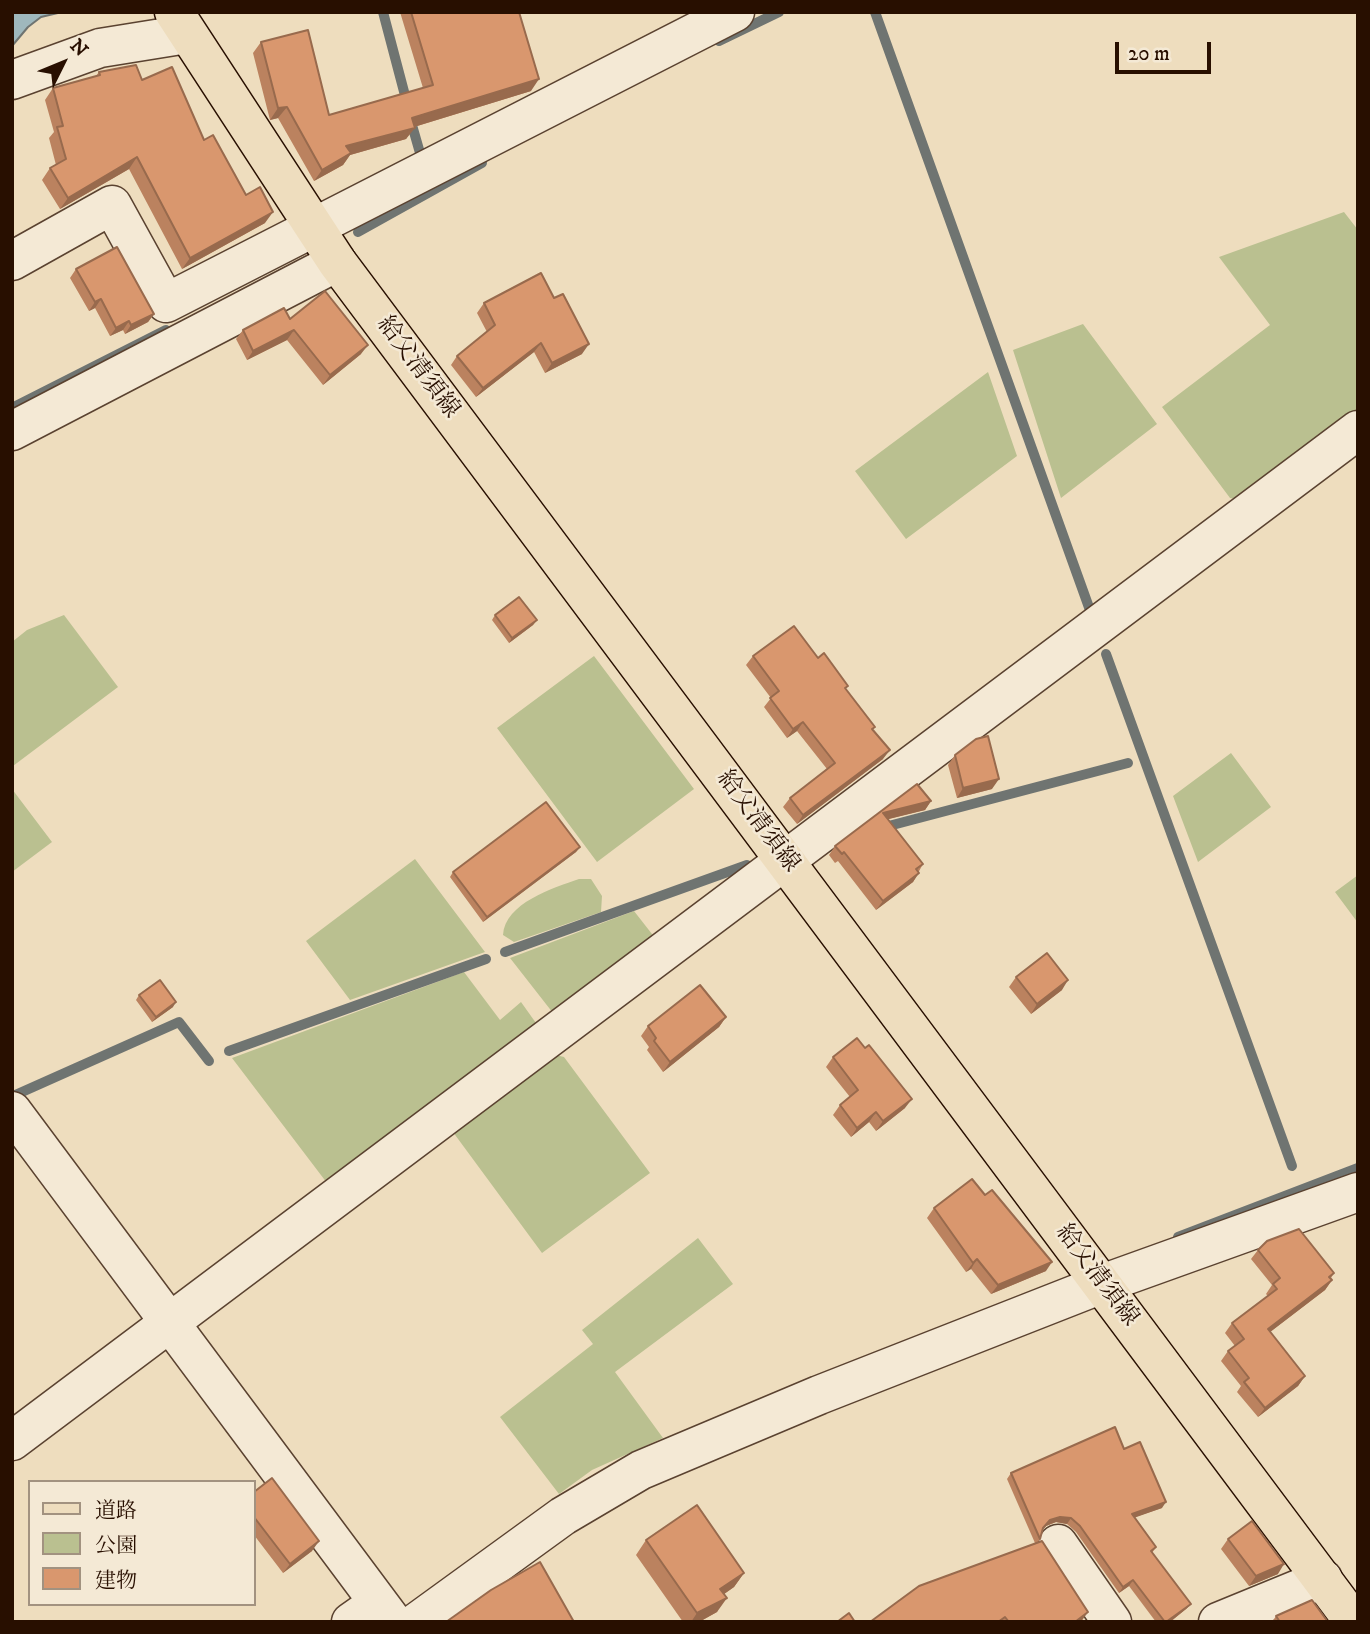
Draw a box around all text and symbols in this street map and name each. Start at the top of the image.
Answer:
north arrow [28,28,98,98]
scale bar [1118,28,1214,72]
text: N [65,35,92,62]
text: 20 m [1128,41,1170,67]
street label: 給父清須線 [369,311,465,425]
street label: 給父清須線 [709,765,805,879]
street label: 給父清須線 [1048,1219,1144,1333]
legend [28,1480,256,1606]
text: 道路 [95,1498,137,1524]
text: 公園 [95,1533,137,1559]
text: 建物 [95,1568,137,1594]

